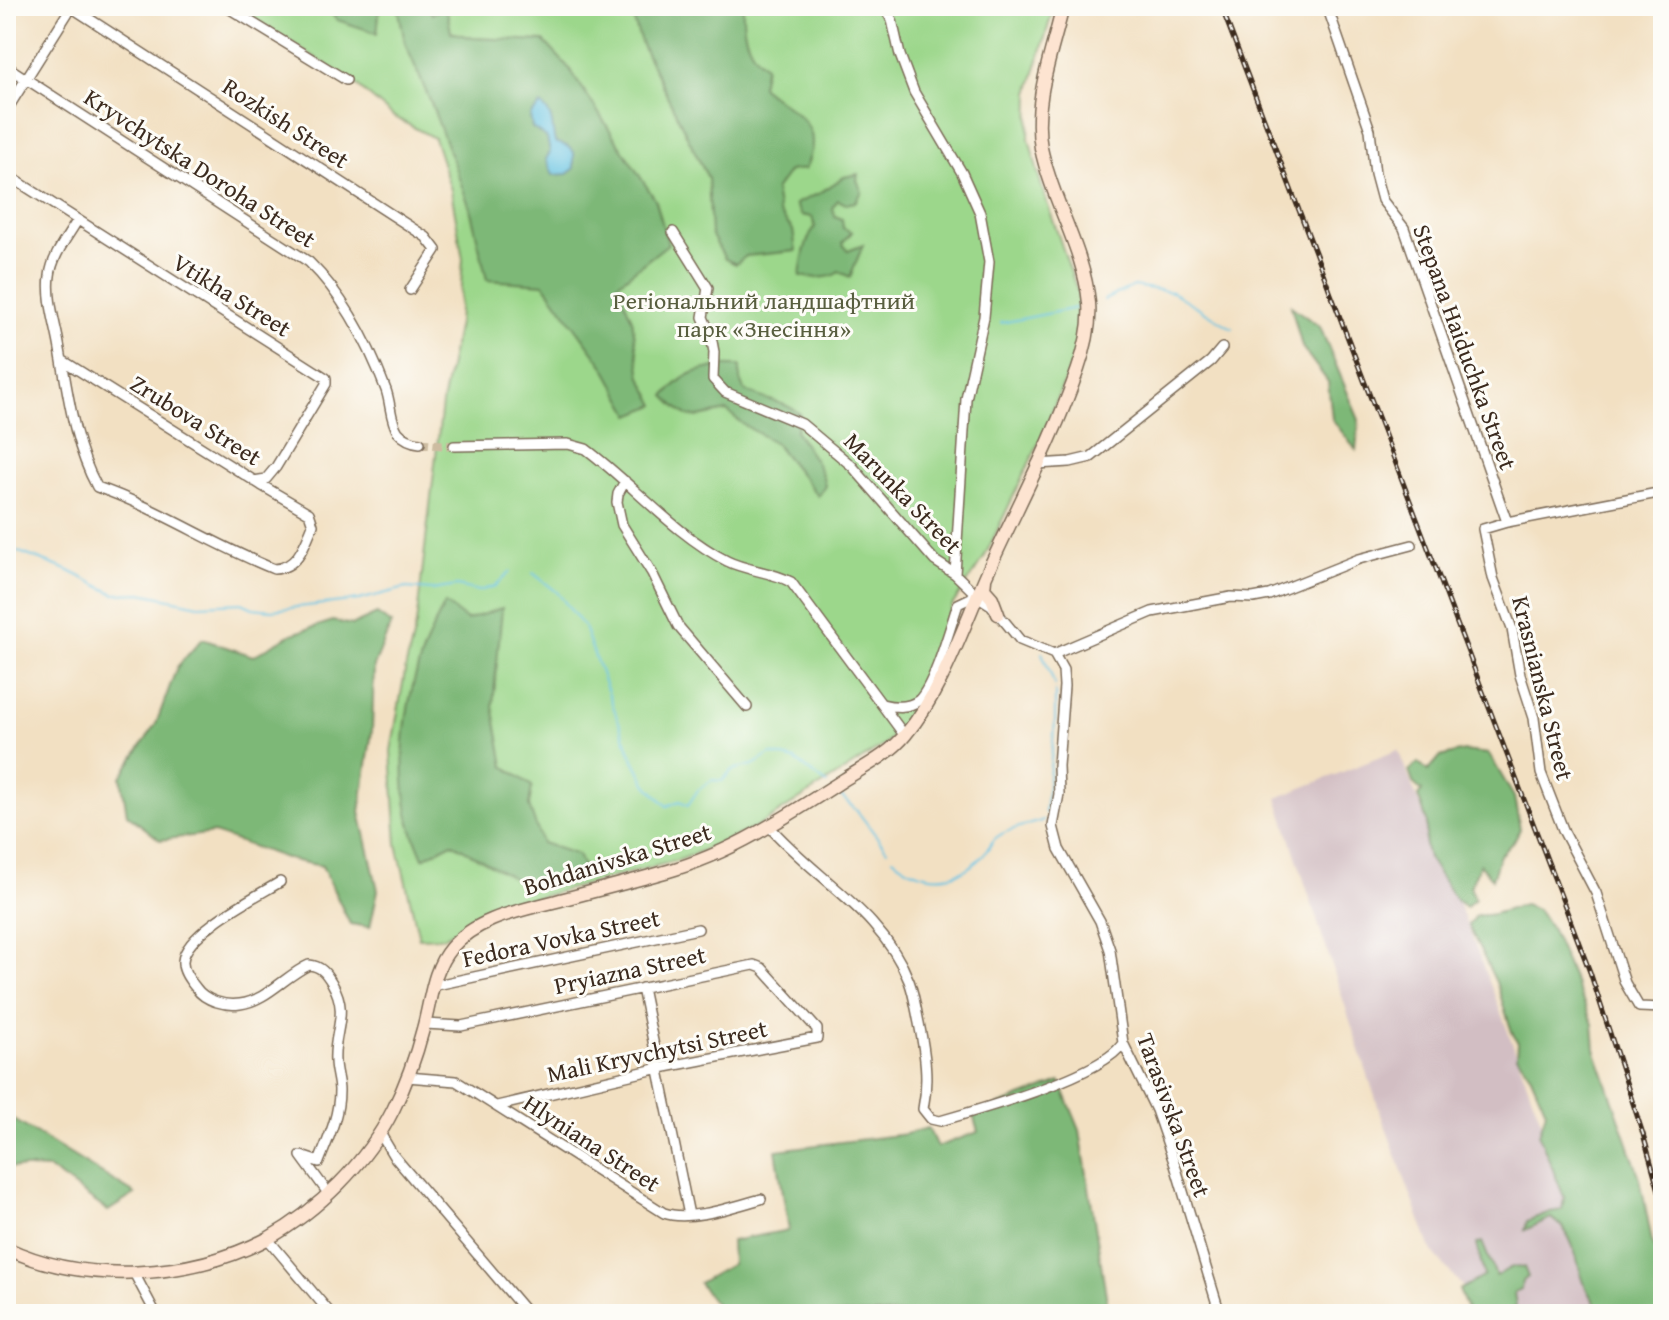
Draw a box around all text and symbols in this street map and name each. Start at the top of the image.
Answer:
street label: Rozkish Street [216,69,357,177]
street label: Kryvchytska Doroha Street [77,80,323,256]
street label: Stepana Haiduchka Street [1404,219,1526,475]
street label: Vtikha Street [166,245,299,346]
park label: Регіональний ландшафтний парк «Знесіння» [613,283,915,346]
street label: Zrubova Street [124,366,269,474]
street label: Marunka Street [836,424,970,562]
street label: Krasnianska Street [1503,592,1583,784]
street label: Bohdanivska Street [519,814,716,904]
street label: Fedora Vovka Street [459,900,663,976]
street label: Pryiazna Street [551,937,710,1003]
street label: Mali Kryvchytsi Street [544,1010,771,1091]
street label: Tarasivska Street [1128,1028,1220,1202]
street label: Hlyniana Street [517,1086,668,1201]

